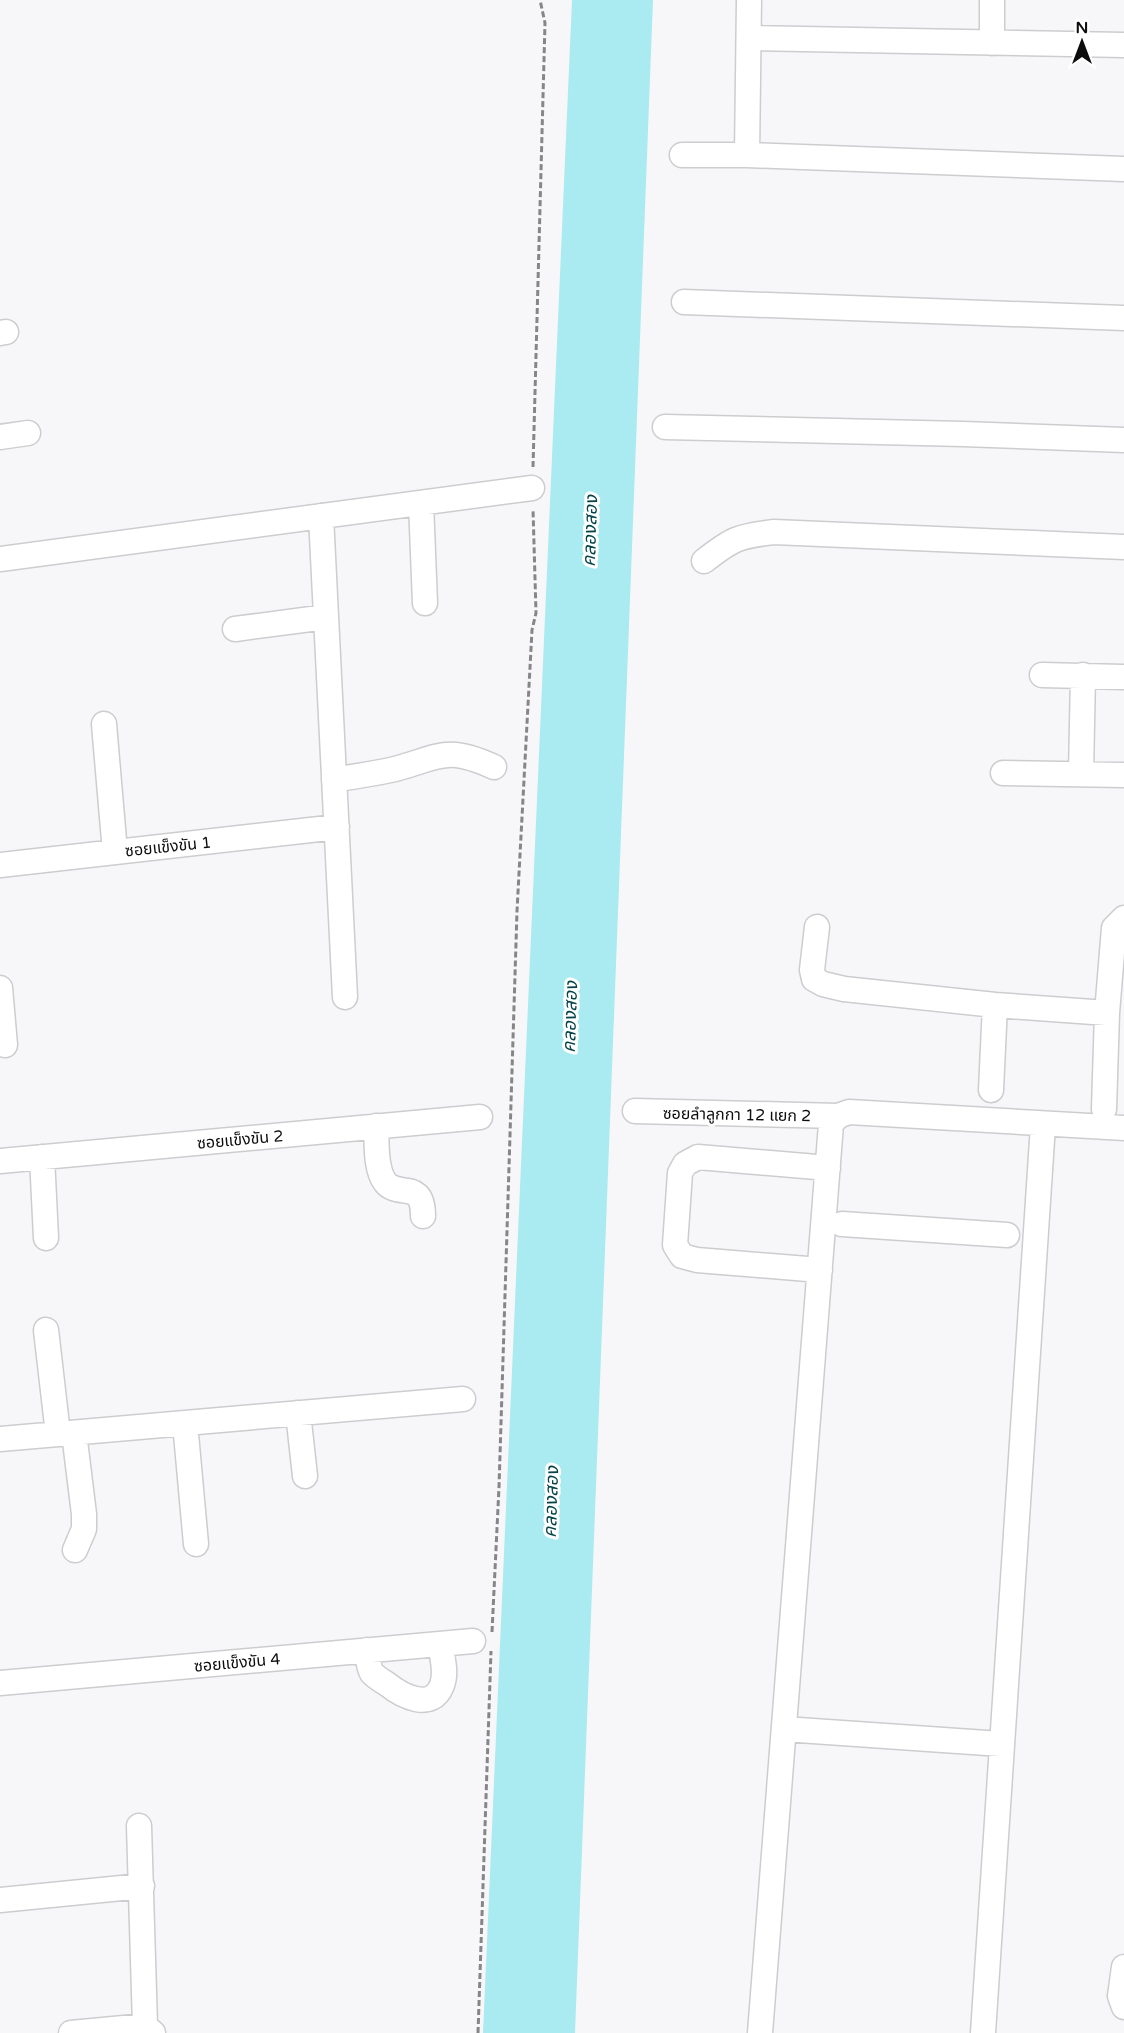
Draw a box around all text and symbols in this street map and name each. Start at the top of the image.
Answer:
north arrow [1052,12,1112,72]
text: N [1076,18,1088,38]
water label: คลองสอง [578,493,602,567]
street label: ซอยแข็งขัน 1 [124,833,212,861]
water label: คลองสอง [558,979,582,1053]
street label: ซอยลําลูกกา 12 แยก 2 [663,1104,811,1126]
street label: ซอยแข็งขัน 2 [196,1126,284,1154]
water label: คลองสอง [539,1464,563,1538]
street label: ซอยแข็งขัน 4 [193,1649,281,1677]

